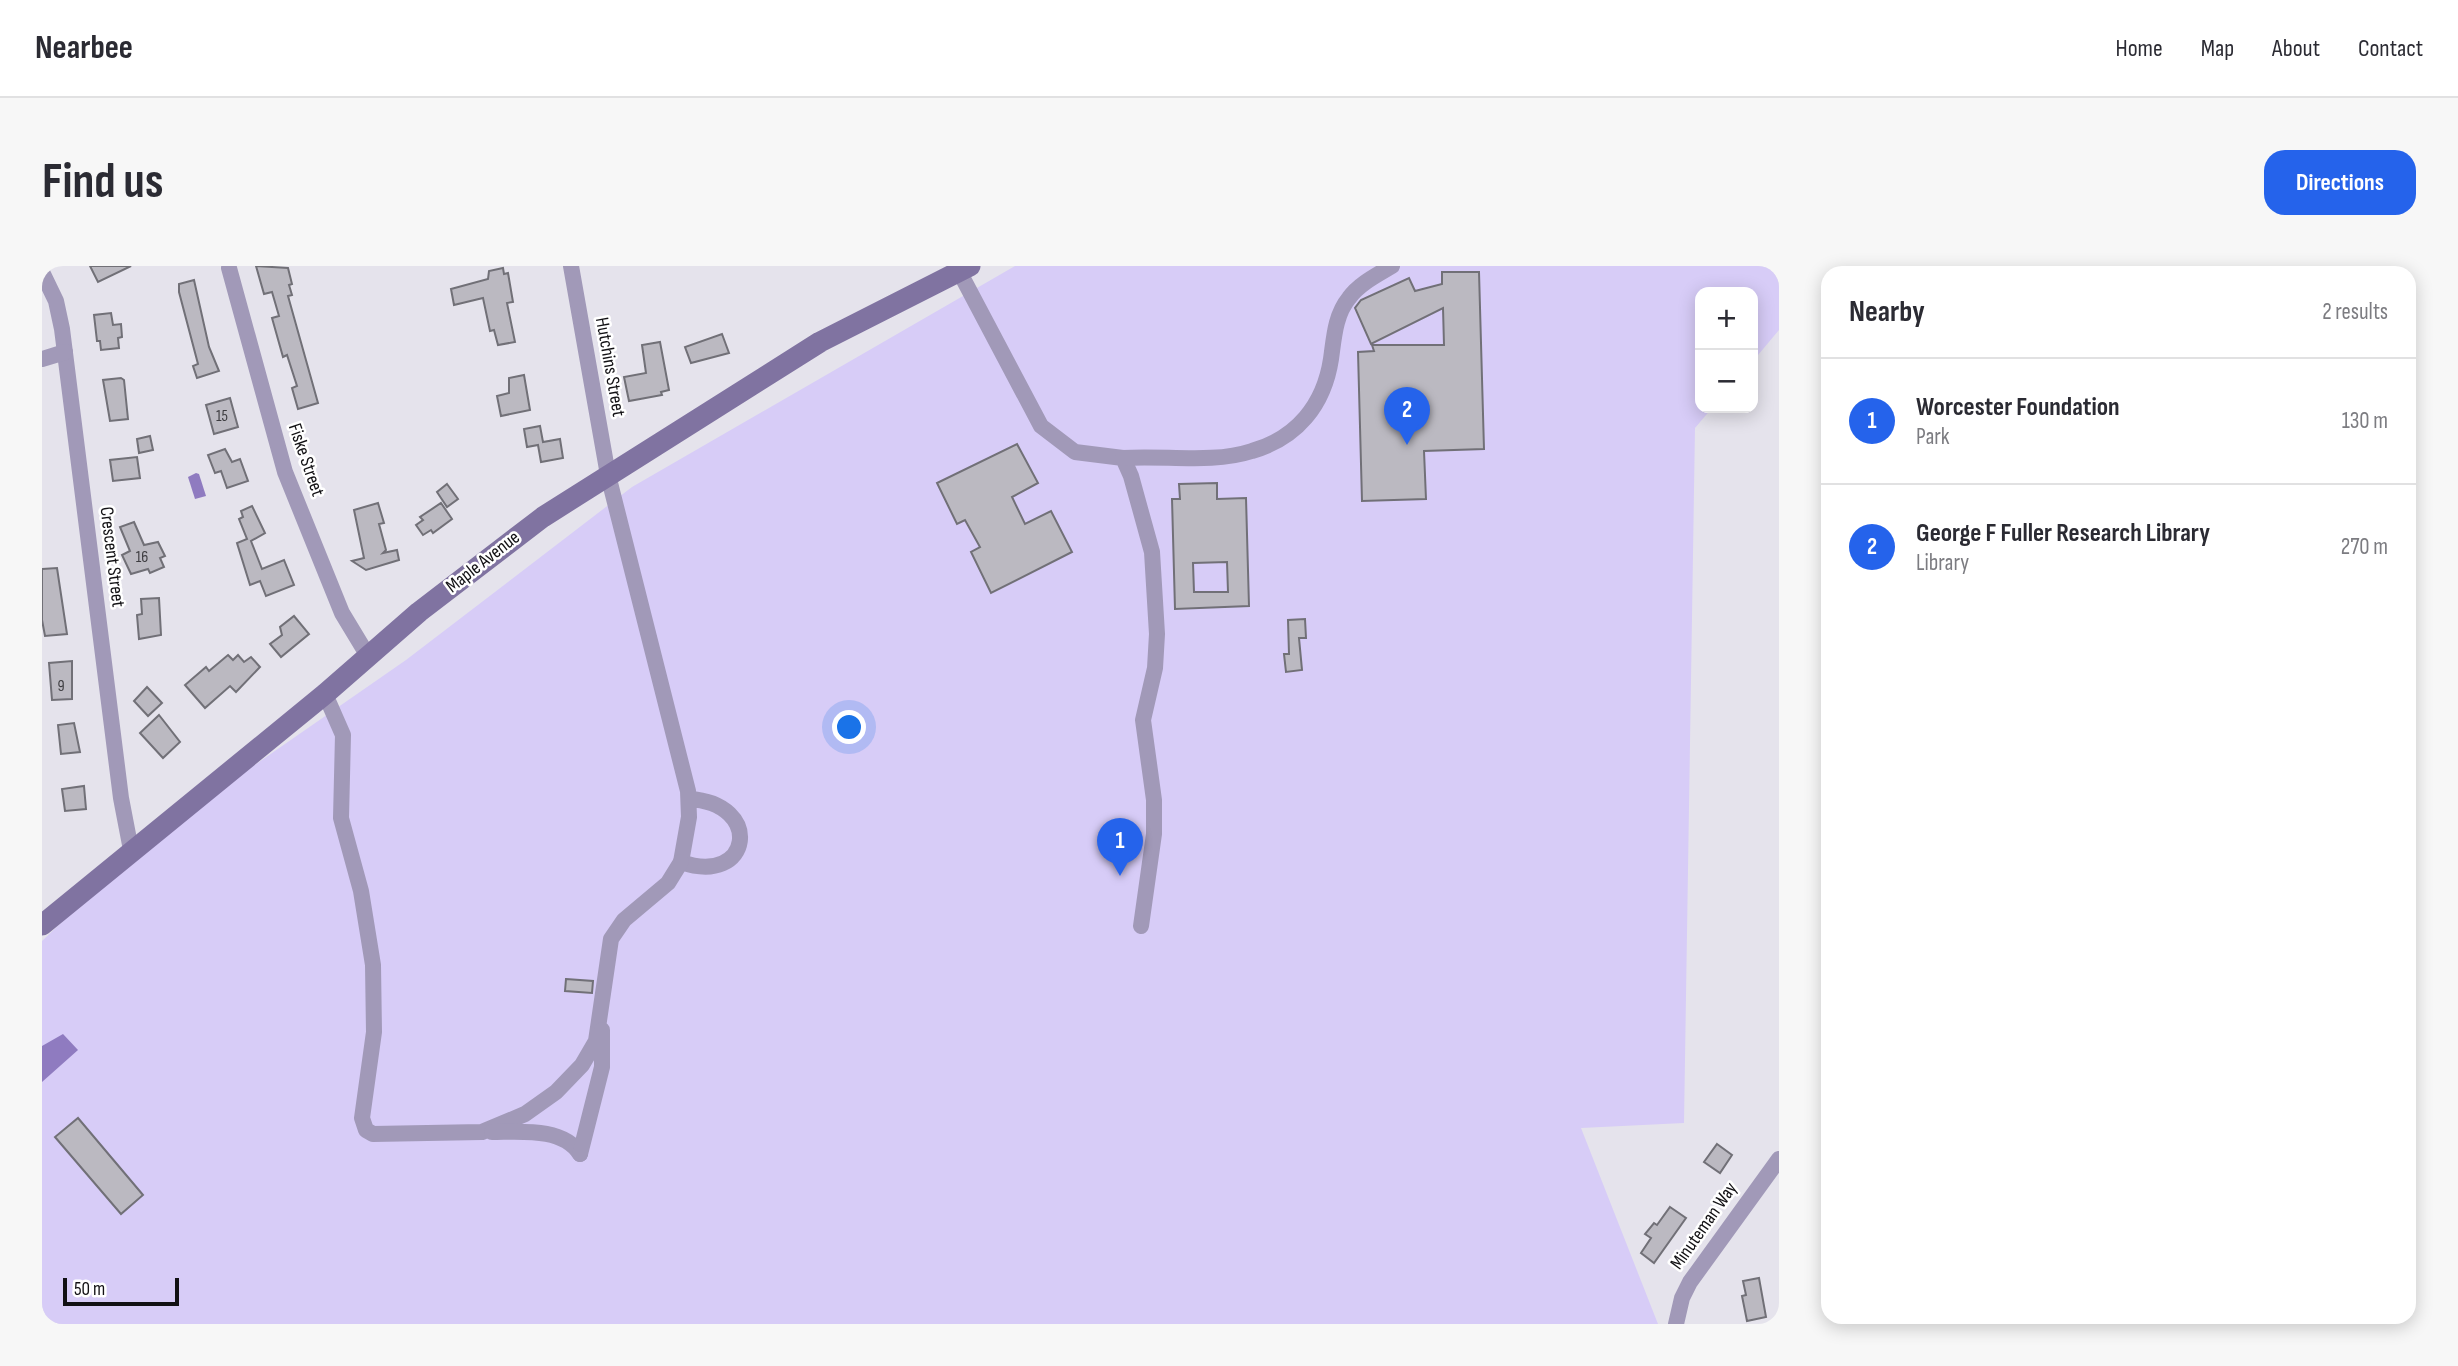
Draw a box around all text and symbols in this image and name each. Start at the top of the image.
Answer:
text: Nearbee [35,28,133,68]
text: Home [2115,34,2163,63]
text: Map [2201,34,2234,63]
text: About [2272,34,2320,63]
text: Contact [2358,34,2423,63]
button: Directions [2264,150,2416,215]
text: Find us [42,153,164,212]
map controls [1695,287,1758,413]
button: + [1695,287,1758,350]
text: Nearby [1849,294,1925,330]
text: 2 results [2322,298,2388,326]
street label: Hutchins Street [590,315,630,419]
button: − [1695,350,1758,413]
pin: 2 [1384,387,1430,445]
text: Worcester Foundation [1916,392,2120,423]
house number: 15 [216,407,228,426]
text: 1 [1867,407,1877,435]
text: 130 m [2342,407,2388,435]
street label: Fiske Street [283,421,329,500]
text: Park [1916,423,1950,451]
street label: Crescent Street [94,505,130,609]
text: George F Fuller Research Library [1916,518,2210,549]
street label: Maple Avenue [442,526,524,598]
text: 2 [1867,533,1877,561]
text: 270 m [2341,533,2388,561]
house number: 16 [136,548,148,567]
text: Library [1916,549,1969,577]
house number: 9 [57,677,65,696]
your location [832,710,866,744]
pin: 1 [1097,818,1143,876]
street label: Minuteman Way [1666,1177,1743,1274]
scale bar [63,1275,178,1307]
text: 50 m [74,1278,105,1301]

